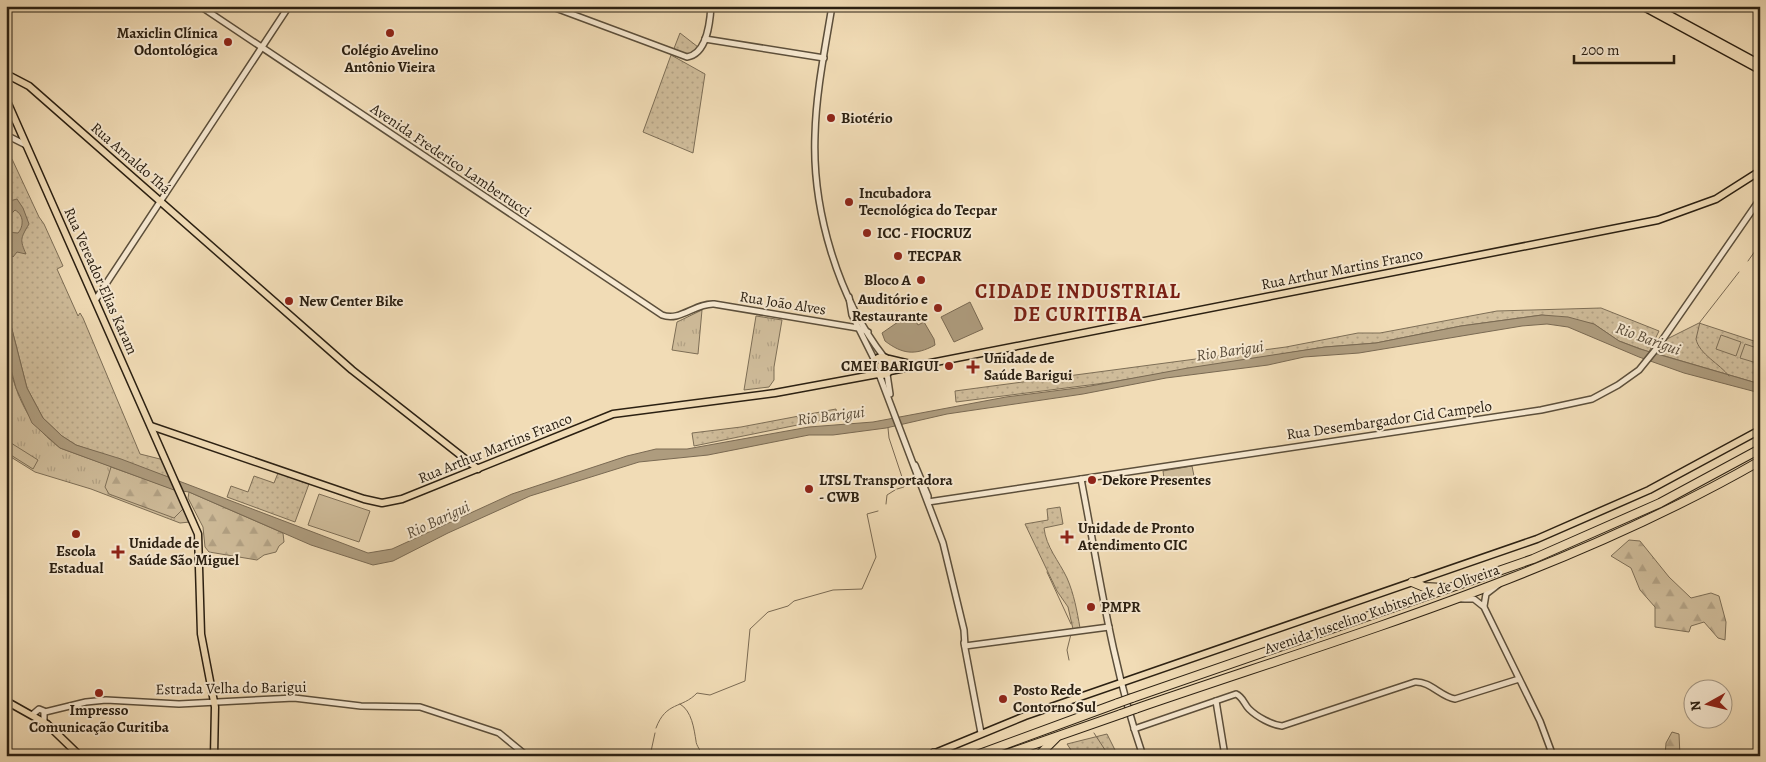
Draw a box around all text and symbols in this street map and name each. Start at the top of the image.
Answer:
place label: Maxiclin Clínica Odontológica [117,23,219,60]
marker: Colégio Avelino Antônio Vieira [384,27,396,39]
scale bar [1574,32,1674,64]
marker: Maxiclin Clínica Odontológica [222,36,234,48]
place label: Colégio Avelino Antônio Vieira [341,40,439,77]
text: 200 m [1581,40,1620,60]
street label: Avenida Frederico Lambertucci [366,98,535,221]
place label: Biotério [841,108,893,128]
marker: Biotério [825,112,837,124]
street label: Rua Arnaldo Thá [87,118,175,198]
place label: Incubadora Tecnológica do Tecpar [859,183,997,220]
marker: Incubadora Tecnológica do Tecpar [843,196,855,208]
street label: Rua Vereador Elias Karam [59,204,143,358]
place label: ICC - FIOCRUZ [877,223,972,243]
marker: ICC - FIOCRUZ [861,227,873,239]
street label: Rua Arthur Martins Franco [1259,244,1425,294]
place label: TECPAR [908,246,962,266]
marker: TECPAR [892,250,904,262]
place label: Bloco A [864,270,912,290]
marker: Bloco A [915,274,927,286]
district label: CIDADE INDUSTRIAL DE CURITIBA [975,278,1181,328]
street label: Rua João Alves [738,286,828,320]
place label: Auditório e Restaurante [852,289,928,326]
place label: New Center Bike [299,291,403,311]
marker: New Center Bike [283,295,295,307]
marker: Auditório e Restaurante [932,302,944,314]
water label: Rio Barigui [1612,317,1684,361]
water label: Rio Barigui [1195,335,1265,367]
place label: Unidade de Saúde Barigui [984,348,1073,385]
place label: CMEI BARIGUI [841,356,939,376]
marker: CMEI BARIGUI [943,360,955,372]
marker: Unidade de Saúde Barigui [966,360,980,374]
street label: Rua Desembargador Cid Campelo [1285,396,1493,444]
water label: Rio Barigui [796,401,866,431]
street label: Rua Arthur Martins Franco [415,408,575,488]
place label: LTSL Transportadora - CWB [819,470,954,507]
place label: Dekore Presentes [1102,470,1211,490]
marker: Dekore Presentes [1086,474,1098,486]
marker: LTSL Transportadora - CWB [803,483,815,495]
water label: Rio Barigui [403,496,473,544]
place label: Unidade de Pronto Atendimento CIC [1077,518,1195,555]
marker: Escola Estadual [70,528,82,540]
marker: Unidade de Pronto Atendimento CIC [1060,530,1074,544]
place label: Unidade de Saúde São Miguel [129,533,239,570]
place label: Escola Estadual [49,541,103,578]
marker: Unidade de Saúde São Miguel [111,545,125,559]
street label: Avenida Juscelino Kubitschek de Oliveira [1261,559,1502,659]
place label: PMPR [1101,597,1141,617]
marker: PMPR [1085,601,1097,613]
street label: Estrada Velha do Barigui [155,677,307,699]
place label: Posto Rede Contorno Sul [1013,680,1096,717]
north arrow [1684,680,1734,730]
marker: Impresso Comunicação Curitiba [93,687,105,699]
marker: Posto Rede Contorno Sul [997,693,1009,705]
text: N [1686,699,1706,712]
place label: Impresso Comunicação Curitiba [29,700,170,737]

